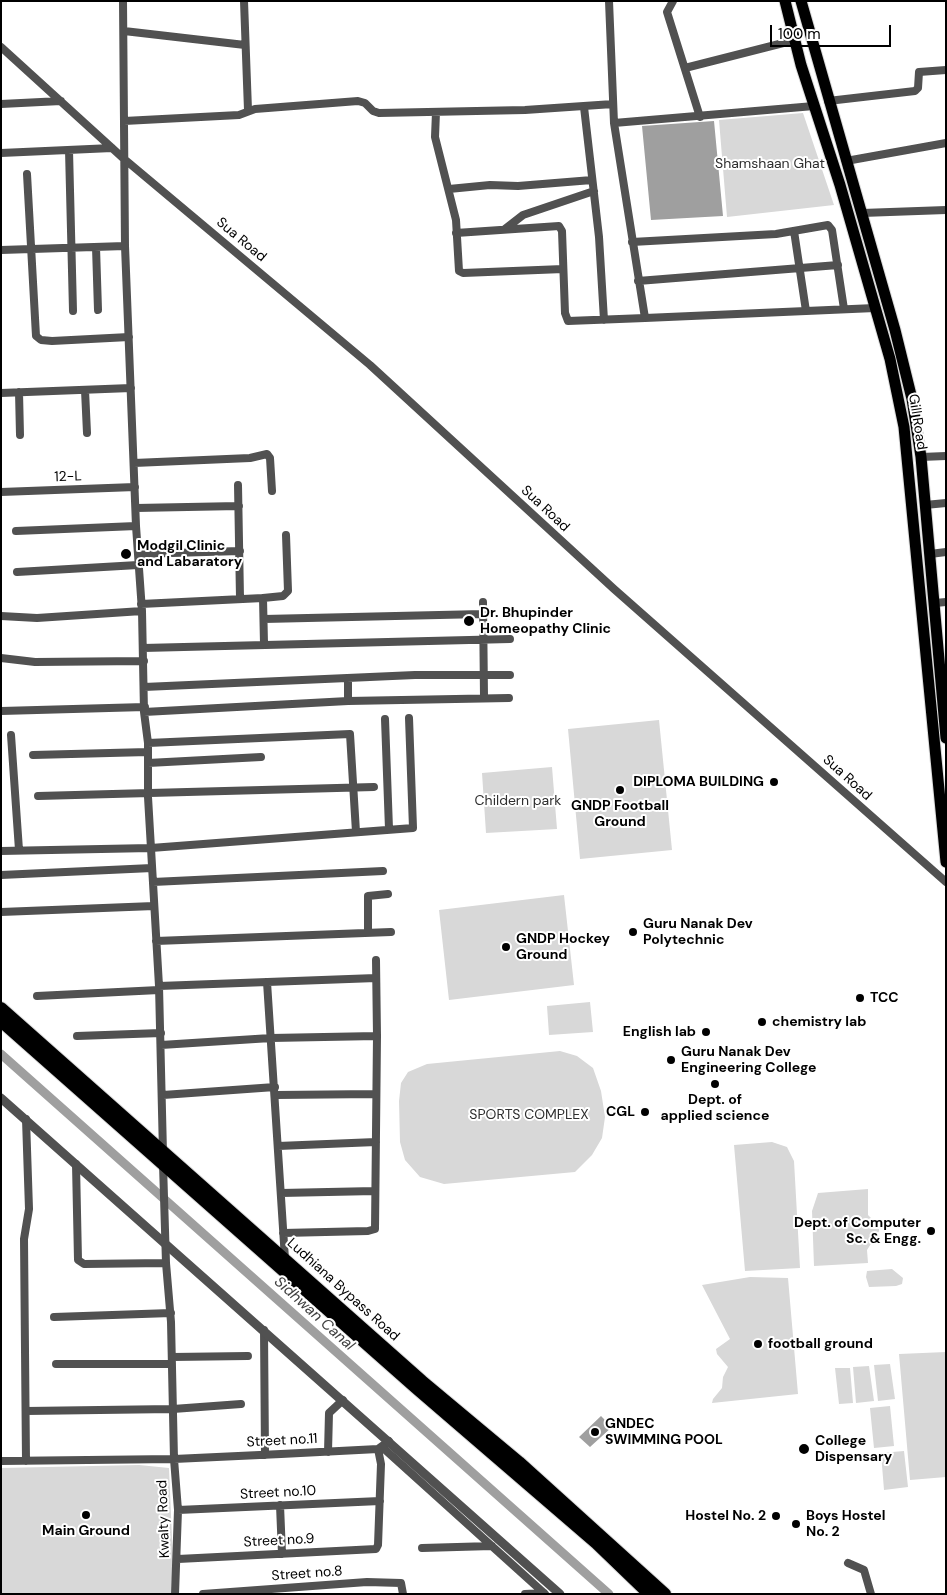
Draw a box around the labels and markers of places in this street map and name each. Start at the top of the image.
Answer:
place label: Modgil Clinic and Labaratory [137,538,242,570]
marker: Modgil Clinic and Labaratory [119,547,133,561]
place label: Dr. Bhupinder Homeopathy Clinic [480,605,611,638]
marker: Dr. Bhupinder Homeopathy Clinic [462,614,476,628]
place label: DIPLOMA BUILDING [633,774,764,790]
marker: DIPLOMA BUILDING [768,776,780,788]
marker: GNDP Football Ground [614,784,626,796]
place label: GNDP Football Ground [571,798,669,830]
place label: Guru Nanak Dev Polytechnic [643,916,753,949]
marker: Guru Nanak Dev Polytechnic [627,926,639,938]
place label: GNDP Hockey Ground [516,931,610,964]
marker: GNDP Hockey Ground [500,941,512,953]
place label: TCC [870,990,899,1006]
marker: TCC [854,992,866,1004]
place label: chemistry lab [772,1014,866,1030]
marker: chemistry lab [756,1016,768,1028]
place label: English lab [623,1024,696,1040]
marker: English lab [700,1026,712,1038]
place label: Guru Nanak Dev Engineering College [681,1044,816,1076]
marker: Guru Nanak Dev Engineering College [665,1054,677,1066]
marker: Dept. of applied science [709,1078,721,1090]
place label: Dept. of applied science [661,1092,769,1124]
place label: CGL [606,1104,635,1120]
marker: CGL [639,1106,651,1118]
place label: Dept. of Computer Sc. & Engg. [794,1215,921,1248]
marker: Dept. of Computer Sc. & Engg. [925,1225,937,1237]
place label: football ground [768,1336,873,1352]
marker: football ground [752,1338,764,1350]
place label: GNDEC SWIMMING POOL [605,1416,723,1448]
marker: GNDEC SWIMMING POOL [589,1426,601,1438]
place label: College Dispensary [815,1433,892,1465]
marker: College Dispensary [797,1442,811,1456]
place label: Hostel No. 2 [685,1508,766,1524]
place label: Boys Hostel No. 2 [806,1508,886,1540]
marker: Main Ground [80,1509,92,1521]
marker: Hostel No. 2 [770,1510,782,1522]
marker: Boys Hostel No. 2 [790,1518,802,1530]
place label: Main Ground [42,1523,130,1539]

